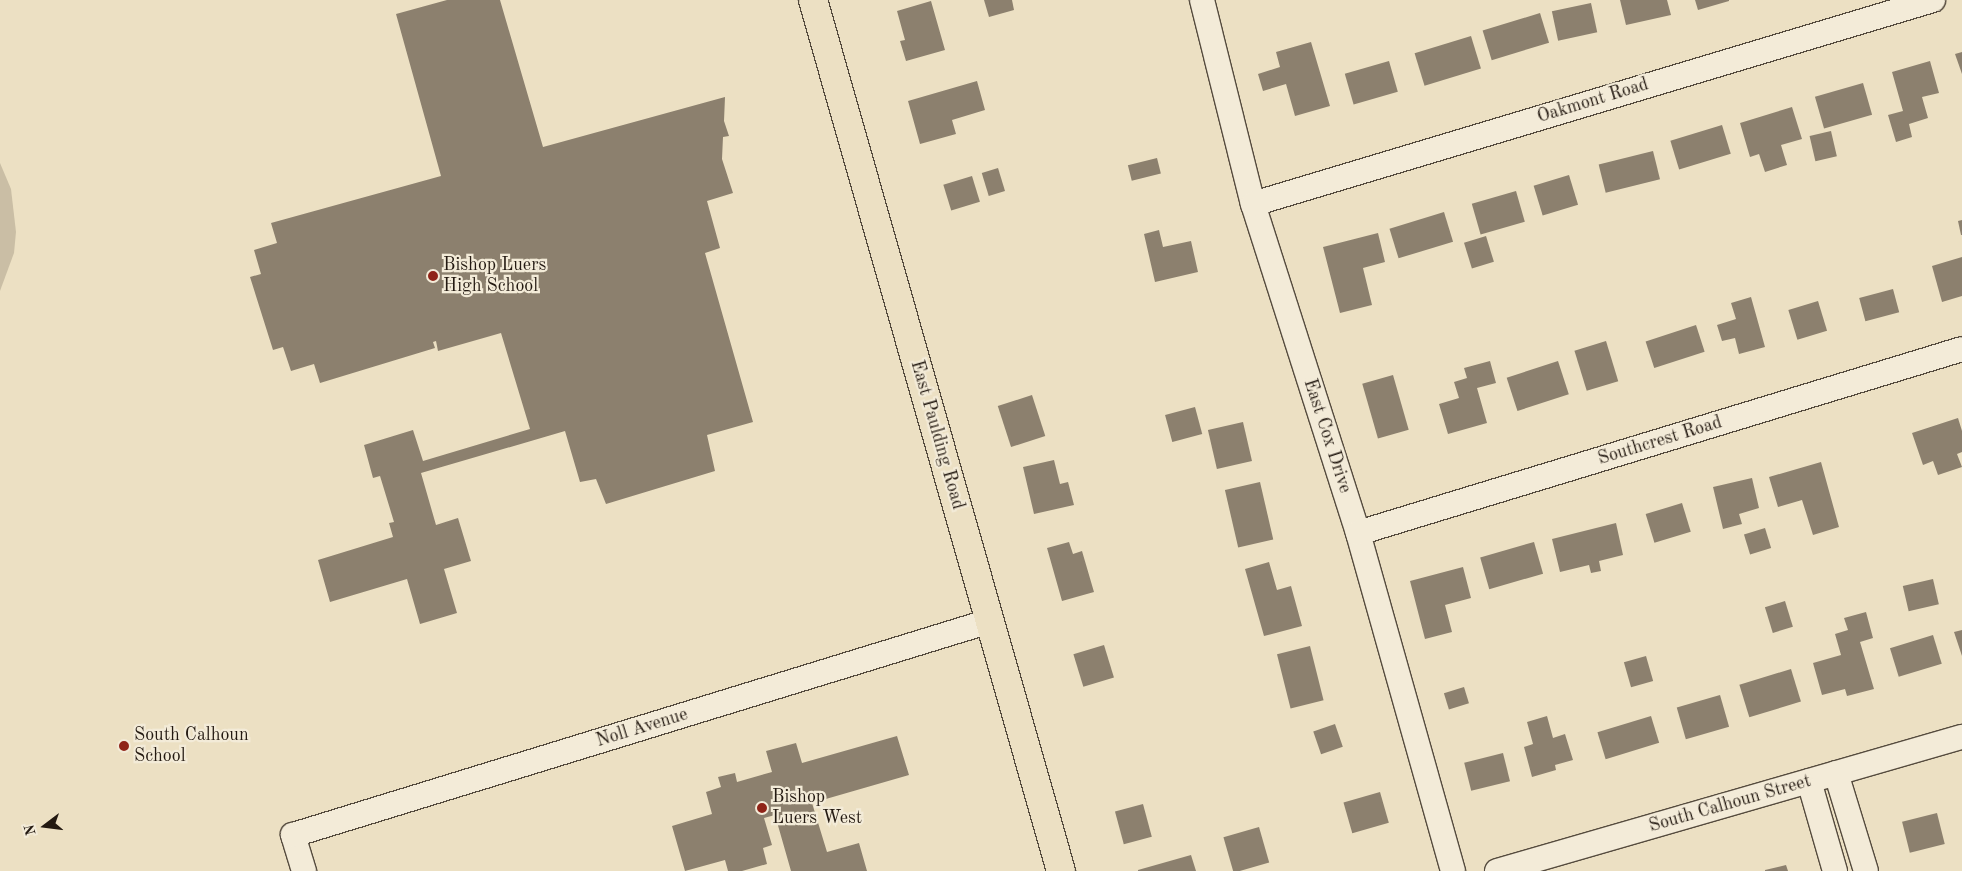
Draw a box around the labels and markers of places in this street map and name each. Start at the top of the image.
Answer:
place label: Bishop Luers High School [443,255,546,298]
marker: Bishop Luers High School [427,270,439,282]
place label: South Calhoun School [134,725,249,768]
marker: South Calhoun School [118,740,130,752]
place label: Bishop Luers West [772,787,862,830]
marker: Bishop Luers West [756,802,768,814]

